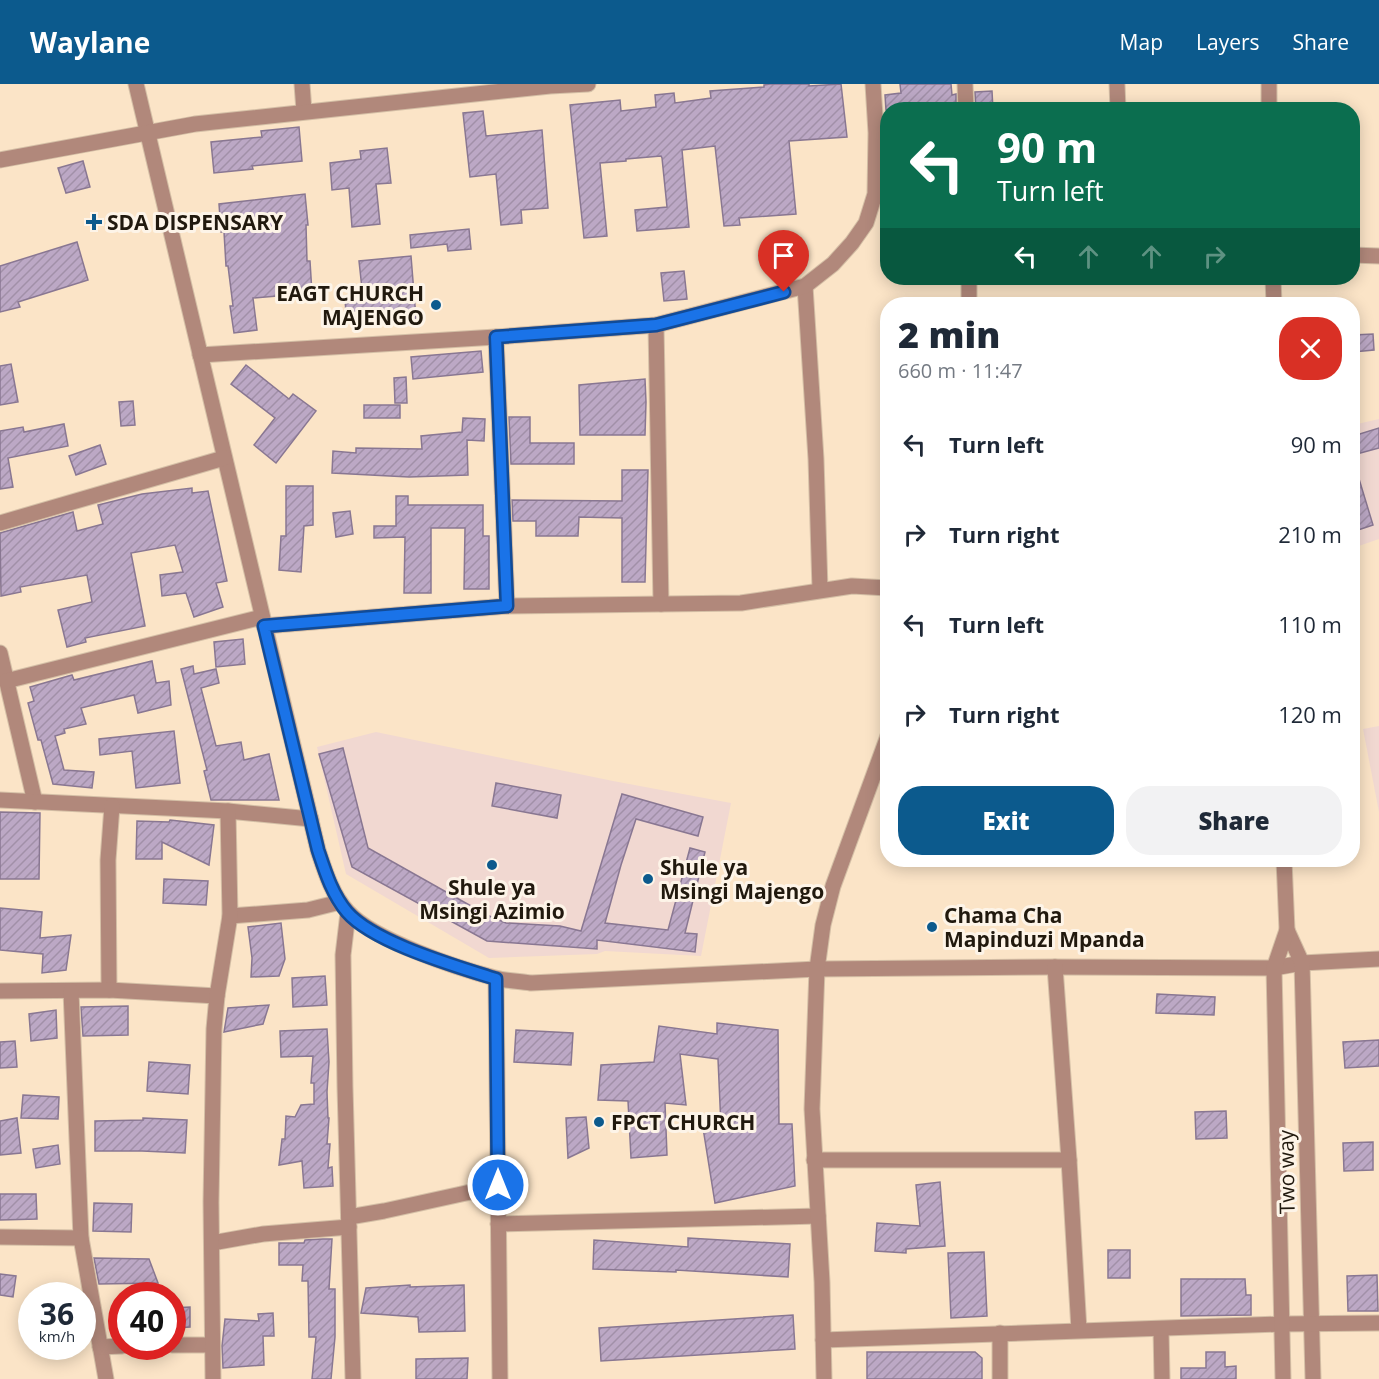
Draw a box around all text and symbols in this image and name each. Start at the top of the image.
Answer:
text: Waylane [30,23,150,61]
text: Map [1120,28,1163,56]
text: Layers [1196,28,1260,56]
text: Share [1293,28,1349,56]
text: 90 m [997,118,1097,175]
icon: left [898,126,976,204]
text: Turn left [997,172,1104,209]
place label: SDA DISPENSARY [107,208,284,236]
marker: SDA DISPENSARY [85,213,103,231]
pin [758,230,809,292]
icon: arrive [767,239,800,272]
icon: left [1009,240,1042,273]
icon: ahead [1072,240,1105,273]
icon: ahead [1135,240,1168,273]
icon: right [1198,240,1231,273]
place label: EAGT CHURCH MAJENGO [276,279,424,331]
marker: EAGT CHURCH MAJENGO [429,298,443,312]
text: 2 min [898,310,1000,359]
button: close [1279,317,1342,380]
text: 660 m · 11:47 [898,357,1023,384]
icon: left [898,428,931,461]
text: Turn left [949,429,1044,459]
text: 90 m [1291,429,1342,459]
icon: right [898,518,931,551]
text: Turn right [949,519,1060,549]
text: 210 m [1278,519,1342,549]
icon: left [898,608,931,641]
text: Turn left [949,609,1044,639]
text: 110 m [1278,609,1342,639]
icon: right [898,698,931,731]
text: Turn right [949,699,1060,729]
text: 120 m [1278,699,1342,729]
button: Exit [898,786,1114,855]
button: Share [1126,786,1342,855]
place label: Shule ya Msingi Majengo [660,853,824,905]
marker: Shule ya Msingi Azimio [485,858,499,872]
marker: Shule ya Msingi Majengo [641,872,655,886]
place label: Shule ya Msingi Azimio [419,873,565,925]
place label: Chama Cha Mapinduzi Mpanda [944,901,1145,953]
marker: Chama Cha Mapinduzi Mpanda [925,920,939,934]
place label: FPCT CHURCH [611,1108,755,1136]
marker: FPCT CHURCH [592,1115,606,1129]
street label: Two way [1271,1129,1301,1214]
position arrow [466,1153,530,1217]
speed limit sign: 40 [108,1282,186,1360]
text: 36 [40,1293,74,1334]
text: km/h [39,1326,75,1346]

